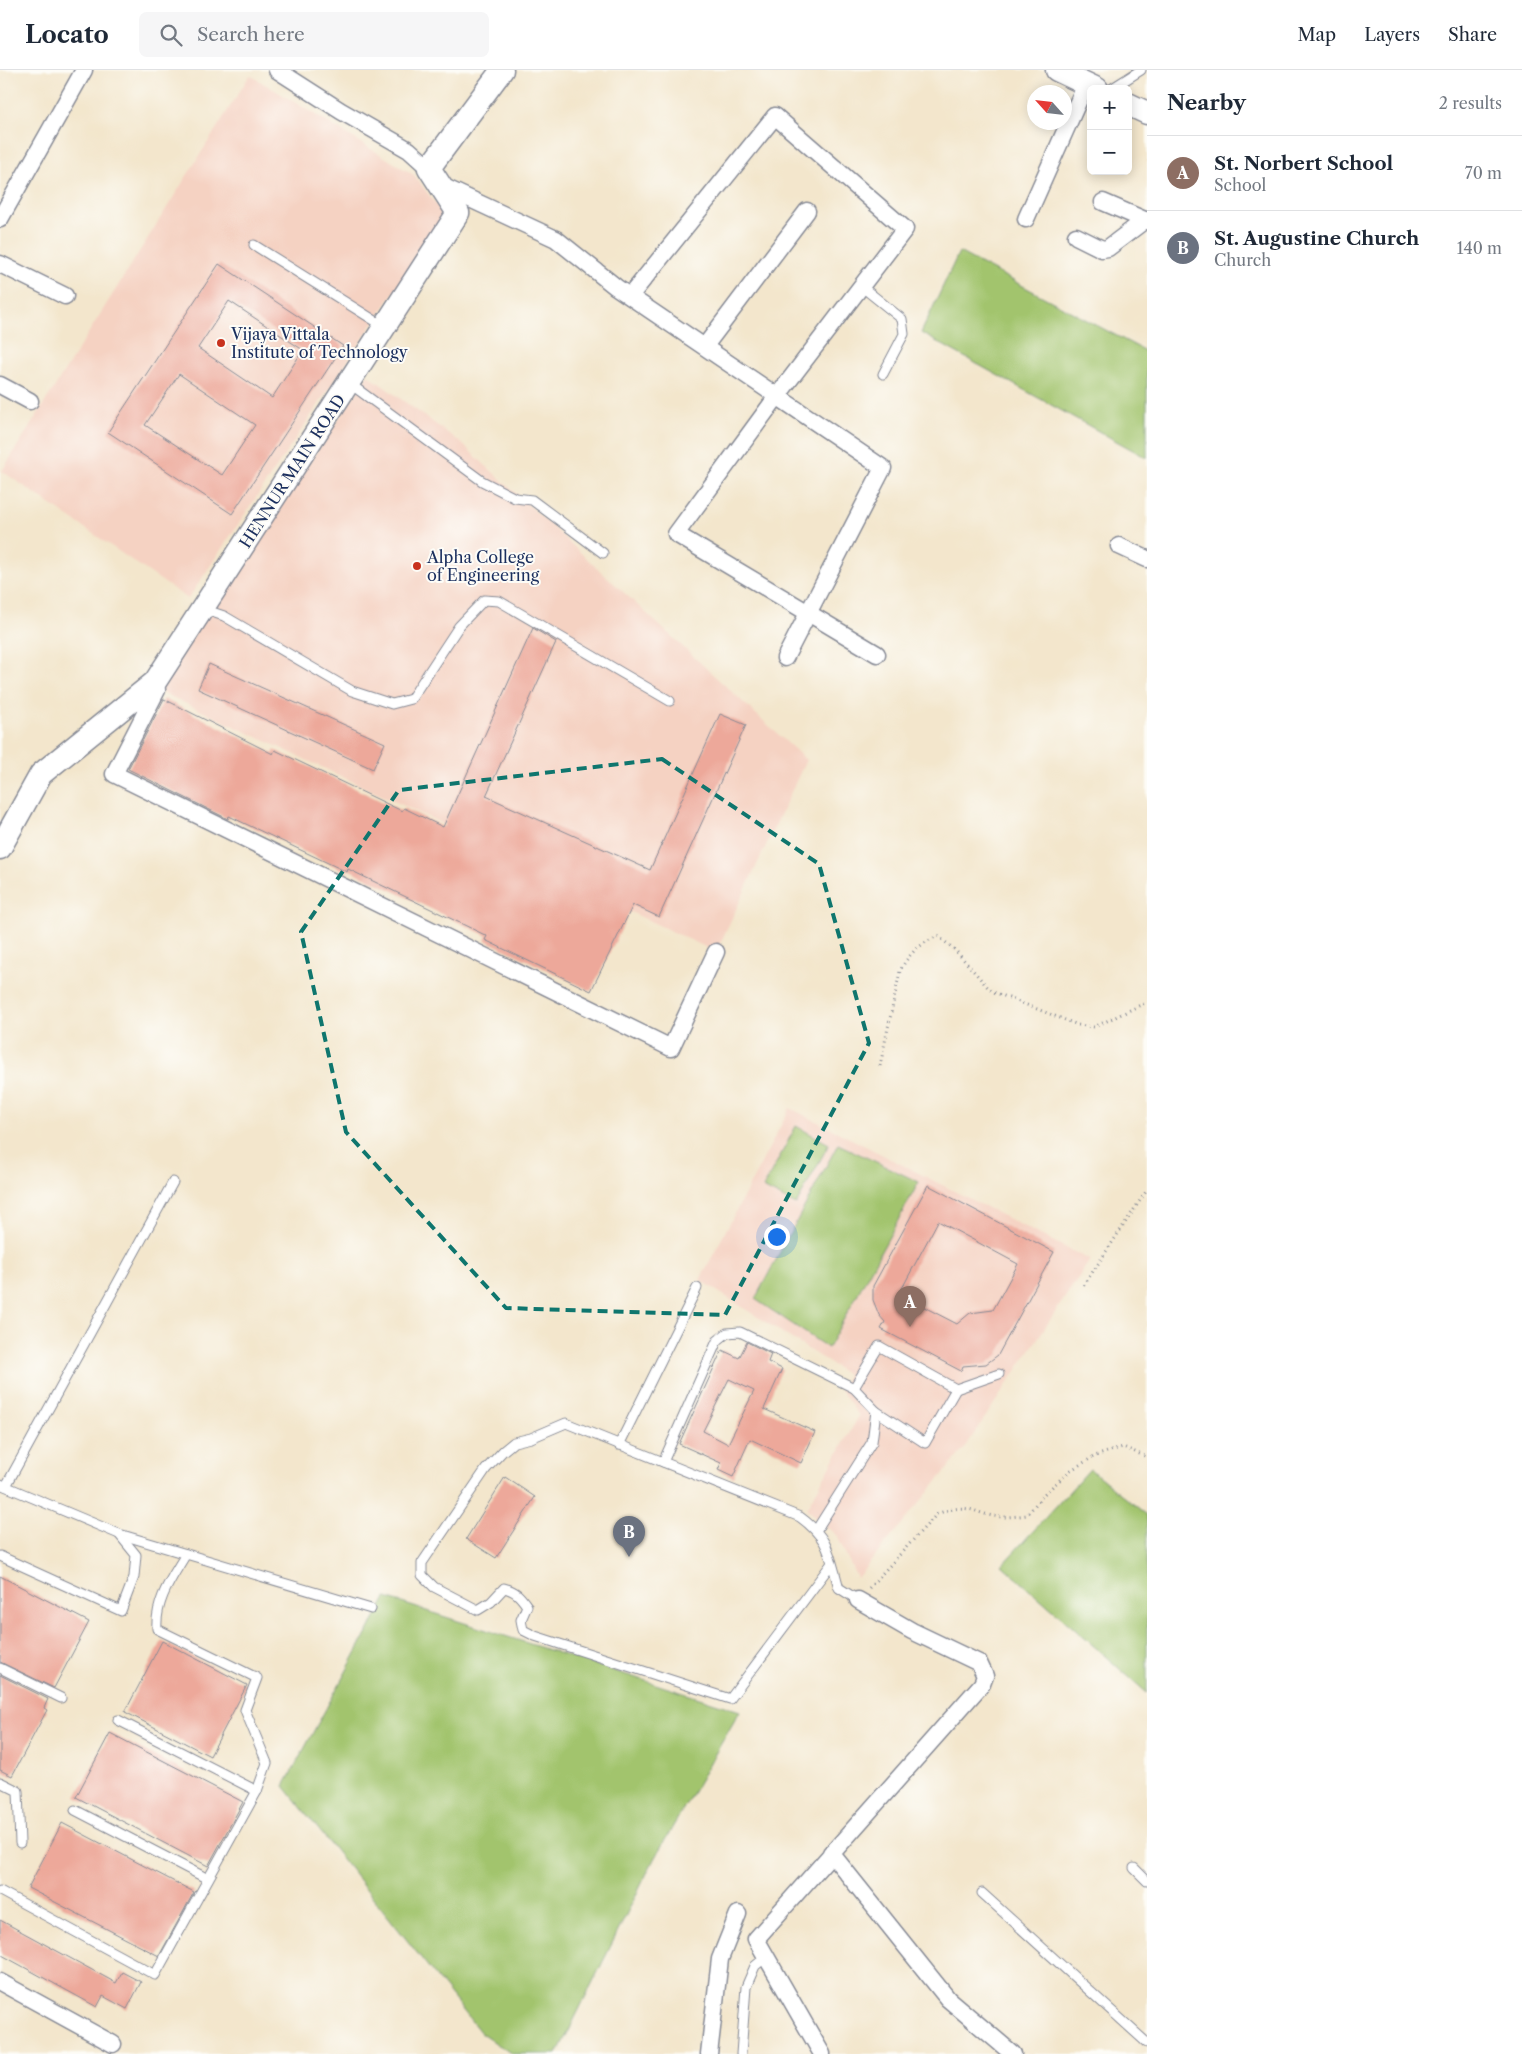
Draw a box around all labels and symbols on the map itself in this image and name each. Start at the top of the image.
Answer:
north arrow [1027,85,1072,130]
place label: Vijaya Vittala Institute of Technology [230,324,409,362]
marker: Vijaya Vittala Institute of Technology [215,337,227,349]
street label: HENNUR MAIN ROAD [235,390,349,552]
place label: Alpha College of Engineering [426,547,540,585]
marker: Alpha College of Engineering [411,560,423,572]
your location [764,1224,790,1250]
pin: A [894,1286,926,1327]
pin: B [613,1516,645,1557]

